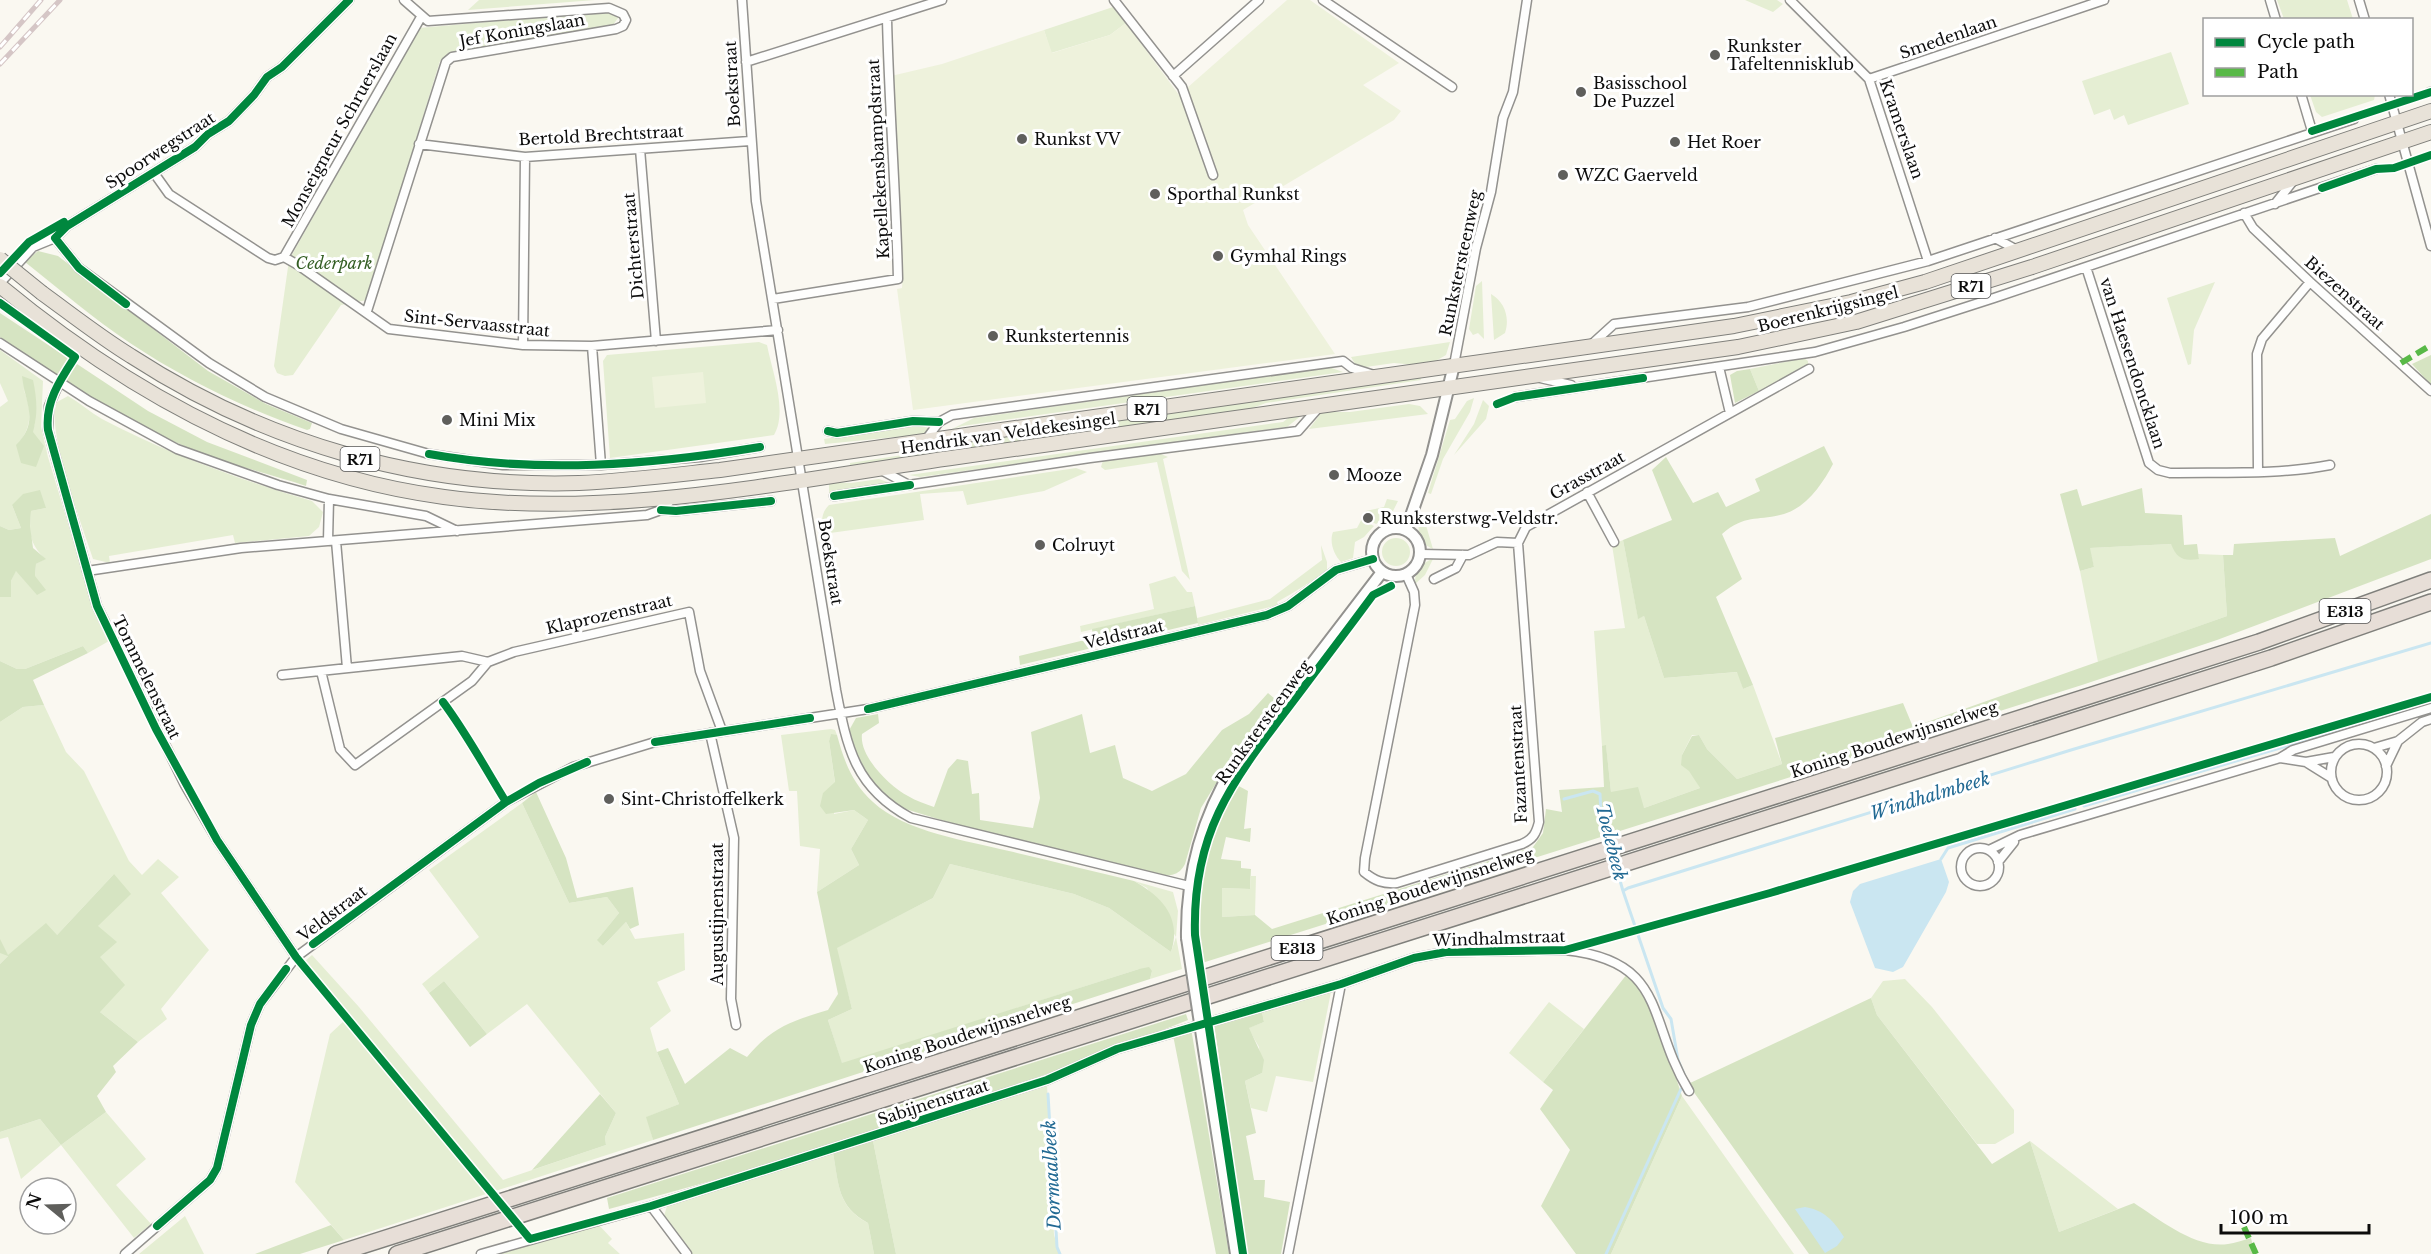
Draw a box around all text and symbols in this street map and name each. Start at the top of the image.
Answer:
street label: Jef Koningslaan [456,9,586,51]
street label: Smedenlaan [1897,11,1999,63]
legend [2203,18,2413,96]
street label: Monseigneur Schruerslaan [277,29,401,231]
text: Cycle path [2257,31,2355,53]
place label: Runkster Tafeltennisklub [1727,36,1854,74]
street label: Boekstraat [720,40,744,128]
marker: Runkster Tafeltennisklub [1708,48,1722,62]
street label: Kapellekensbampdstraat [863,58,893,260]
text: Path [2257,61,2298,83]
place label: Basisschool De Puzzel [1593,73,1687,111]
street label: Kramerslaan [1876,77,1928,181]
marker: Basisschool De Puzzel [1574,85,1588,99]
street label: Spoorwegstraat [102,107,218,193]
street label: Bertold Brechtstraat [518,121,684,149]
place label: Runkst VV [1034,129,1121,149]
marker: Runkst VV [1015,132,1029,146]
place label: Het Roer [1687,132,1761,152]
marker: Het Roer [1668,135,1682,149]
place label: WZC Gaerveld [1574,165,1698,185]
marker: WZC Gaerveld [1556,168,1570,182]
place label: Sporthal Runkst [1167,184,1299,204]
marker: Sporthal Runkst [1148,187,1162,201]
street label: Runkstersteenweg [1435,188,1485,338]
street label: Dichterstraat [618,192,648,300]
place label: Gymhal Rings [1230,246,1347,266]
marker: Gymhal Rings [1211,249,1225,263]
street label: Biezenstraat [2301,252,2389,334]
park label: Cederpark [296,253,372,273]
road number: R71 [1952,274,1990,298]
street label: van Haesendoncklaan [2096,275,2170,451]
street label: Boerenkrijgsingel [1755,282,1901,336]
street label: Sint-Servaasstraat [403,305,551,341]
place label: Runkstertennis [1005,326,1129,346]
marker: Runkstertennis [986,329,1000,343]
road number: R71 [1128,397,1166,421]
street label: Hendrik van Veldekesingel [899,408,1117,458]
place label: Mini Mix [459,410,536,430]
marker: Mini Mix [440,413,454,427]
street label: Grasstraat [1546,446,1628,504]
road number: R71 [340,447,380,471]
place label: Mooze [1346,465,1402,485]
marker: Mooze [1327,468,1341,482]
place label: Runksterstwg-Veldstr. [1380,508,1558,528]
marker: Runksterstwg-Veldstr. [1361,511,1375,525]
street label: Boekstraat [814,518,848,606]
place label: Colruyt [1052,535,1115,555]
marker: Colruyt [1033,538,1047,552]
street label: Klaprozenstraat [544,590,674,638]
road number: E313 [2320,599,2370,623]
street label: Tommelenstraat [108,612,186,742]
street label: Veldstraat [1081,615,1166,653]
street label: Runkstersteenweg [1211,656,1315,788]
street label: Koning Boudewijnsnelweg [1788,696,2001,782]
street label: Fazantenstraat [1505,704,1531,824]
water label: Windhalmbeek [1867,767,1993,825]
place label: Sint-Christoffelkerk [621,789,784,809]
marker: Sint-Christoffelkerk [602,792,616,806]
water label: Toelebeek [1591,801,1631,883]
street label: Augustijnenstraat [707,843,727,986]
street label: Koning Boudewijnsnelweg [1324,843,1537,929]
street label: Veldstraat [293,881,370,946]
street label: Windhalmstraat [1431,926,1566,950]
road number: E313 [1272,936,1322,960]
street label: Koning Boudewijnsnelweg [861,991,1074,1077]
street label: Sabijnenstraat [875,1075,991,1129]
water label: Dormaalbeek [1038,1120,1066,1231]
north arrow [18,1176,78,1236]
text: N [22,1191,46,1211]
scale bar [2221,1197,2370,1235]
text: 100 m [2230,1207,2288,1229]

